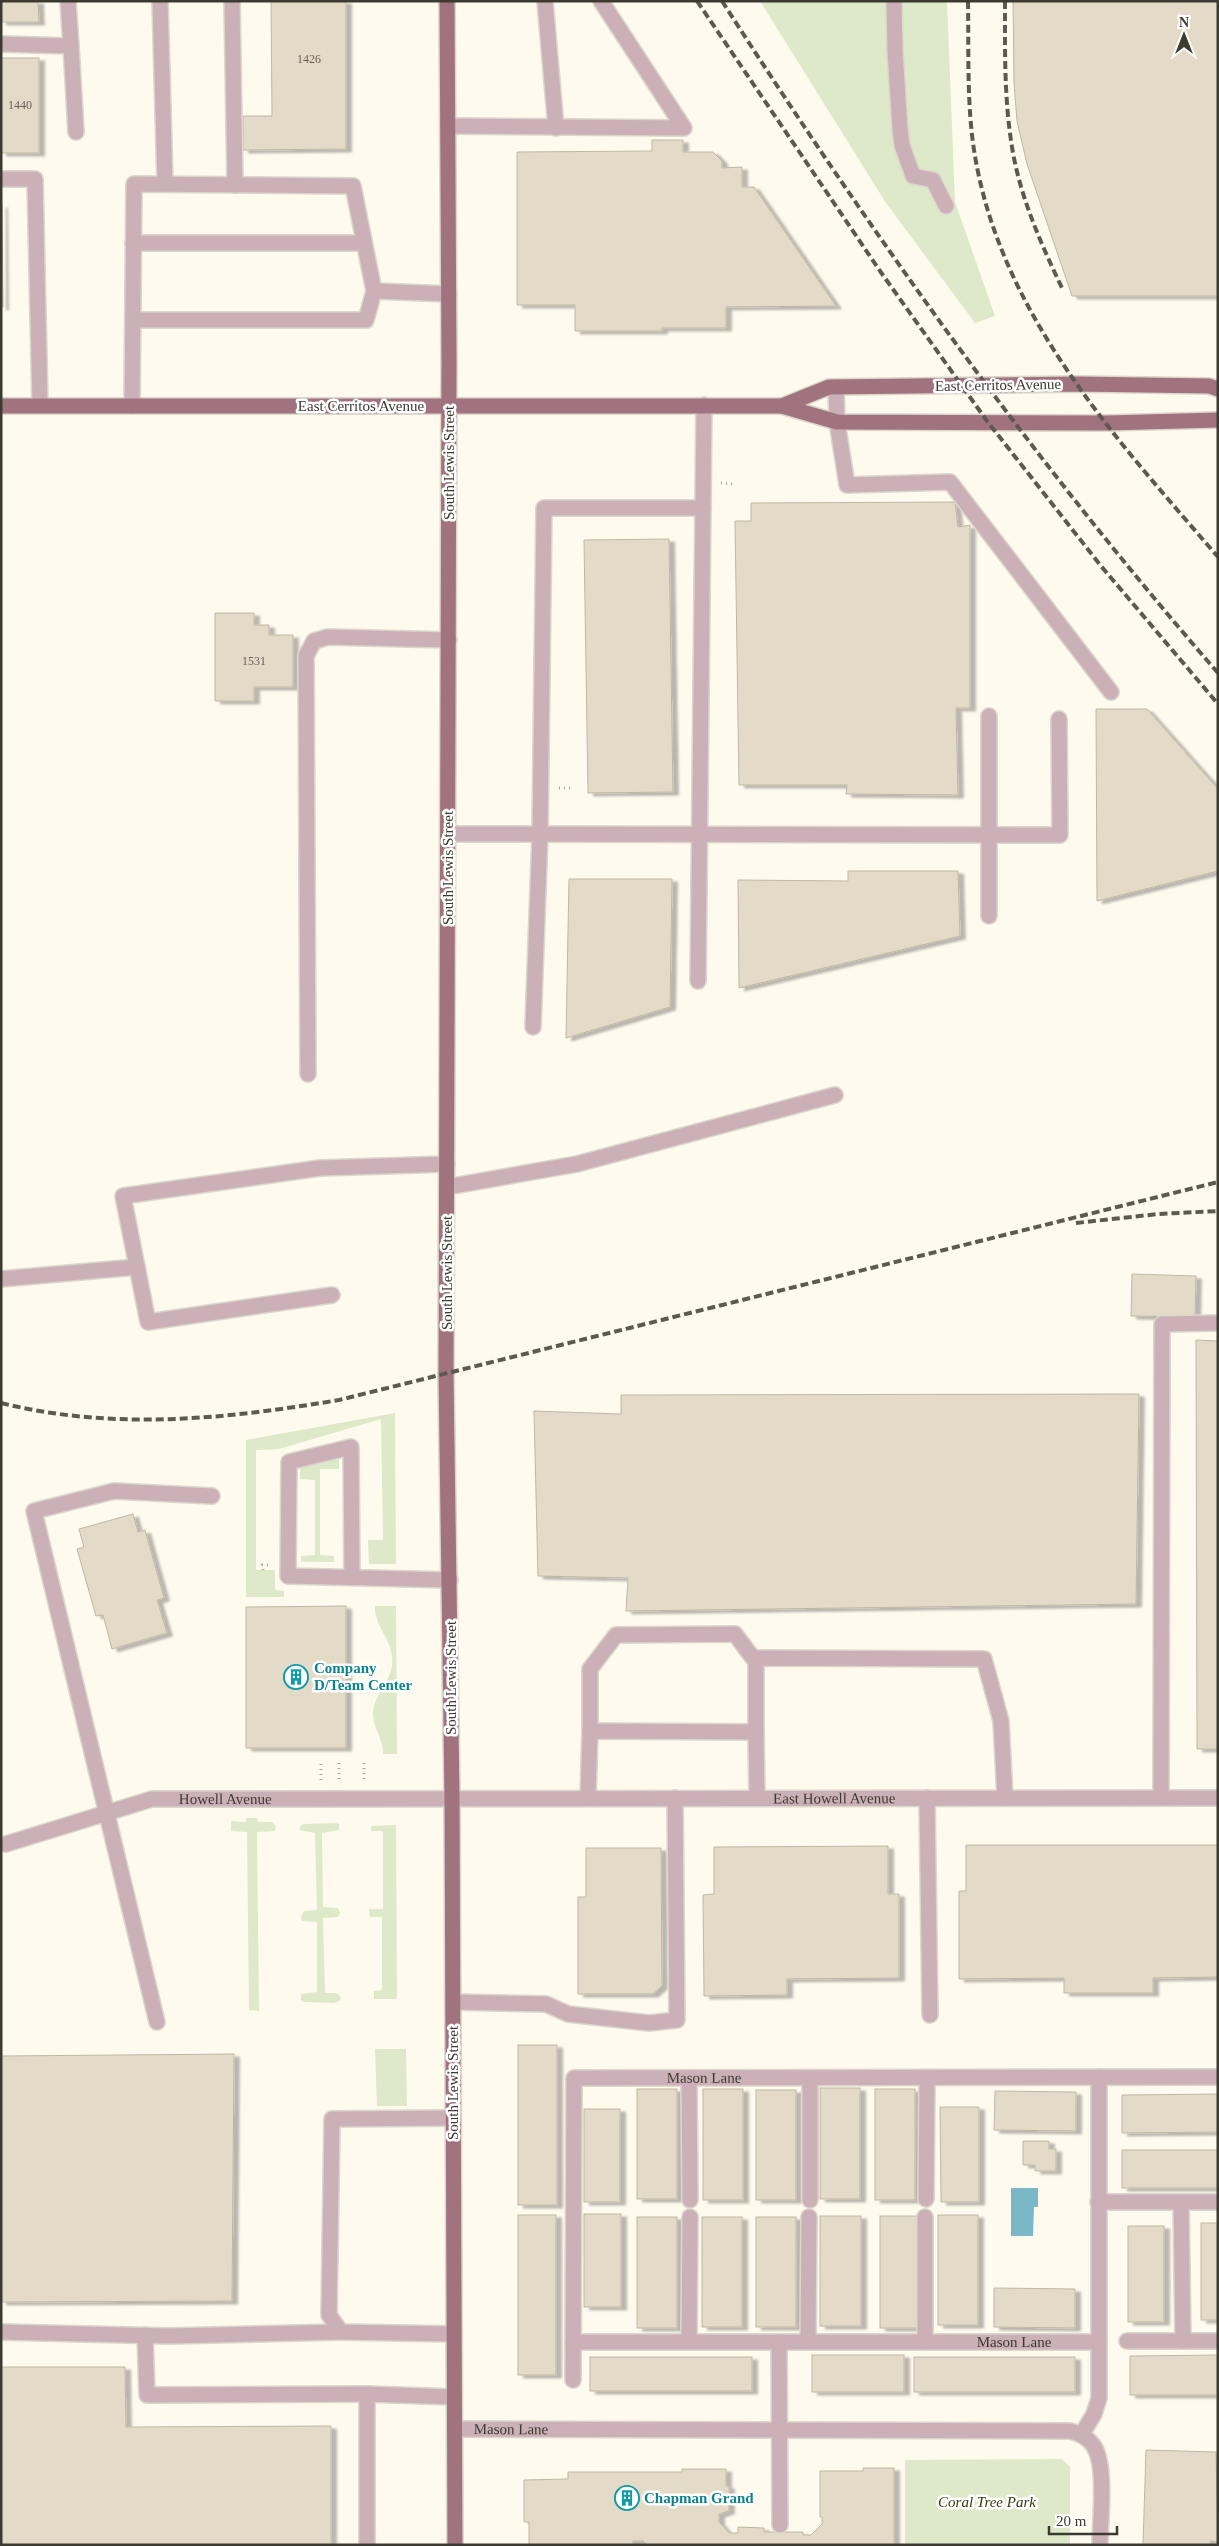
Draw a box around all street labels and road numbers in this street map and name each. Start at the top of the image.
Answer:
street label: East Cerritos Avenue [935,376,1062,394]
street label: East Cerritos Avenue [298,398,425,414]
street label: South Lewis Street [441,405,457,520]
street label: South Lewis Street [440,810,456,925]
street label: South Lewis Street [439,1215,455,1330]
street label: South Lewis Street [443,1620,459,1735]
street label: East Howell Avenue [773,1790,896,1806]
street label: Howell Avenue [179,1791,272,1807]
street label: South Lewis Street [445,2025,461,2140]
street label: Mason Lane [667,2070,742,2086]
street label: Mason Lane [977,2334,1052,2350]
street label: Mason Lane [474,2421,549,2437]

